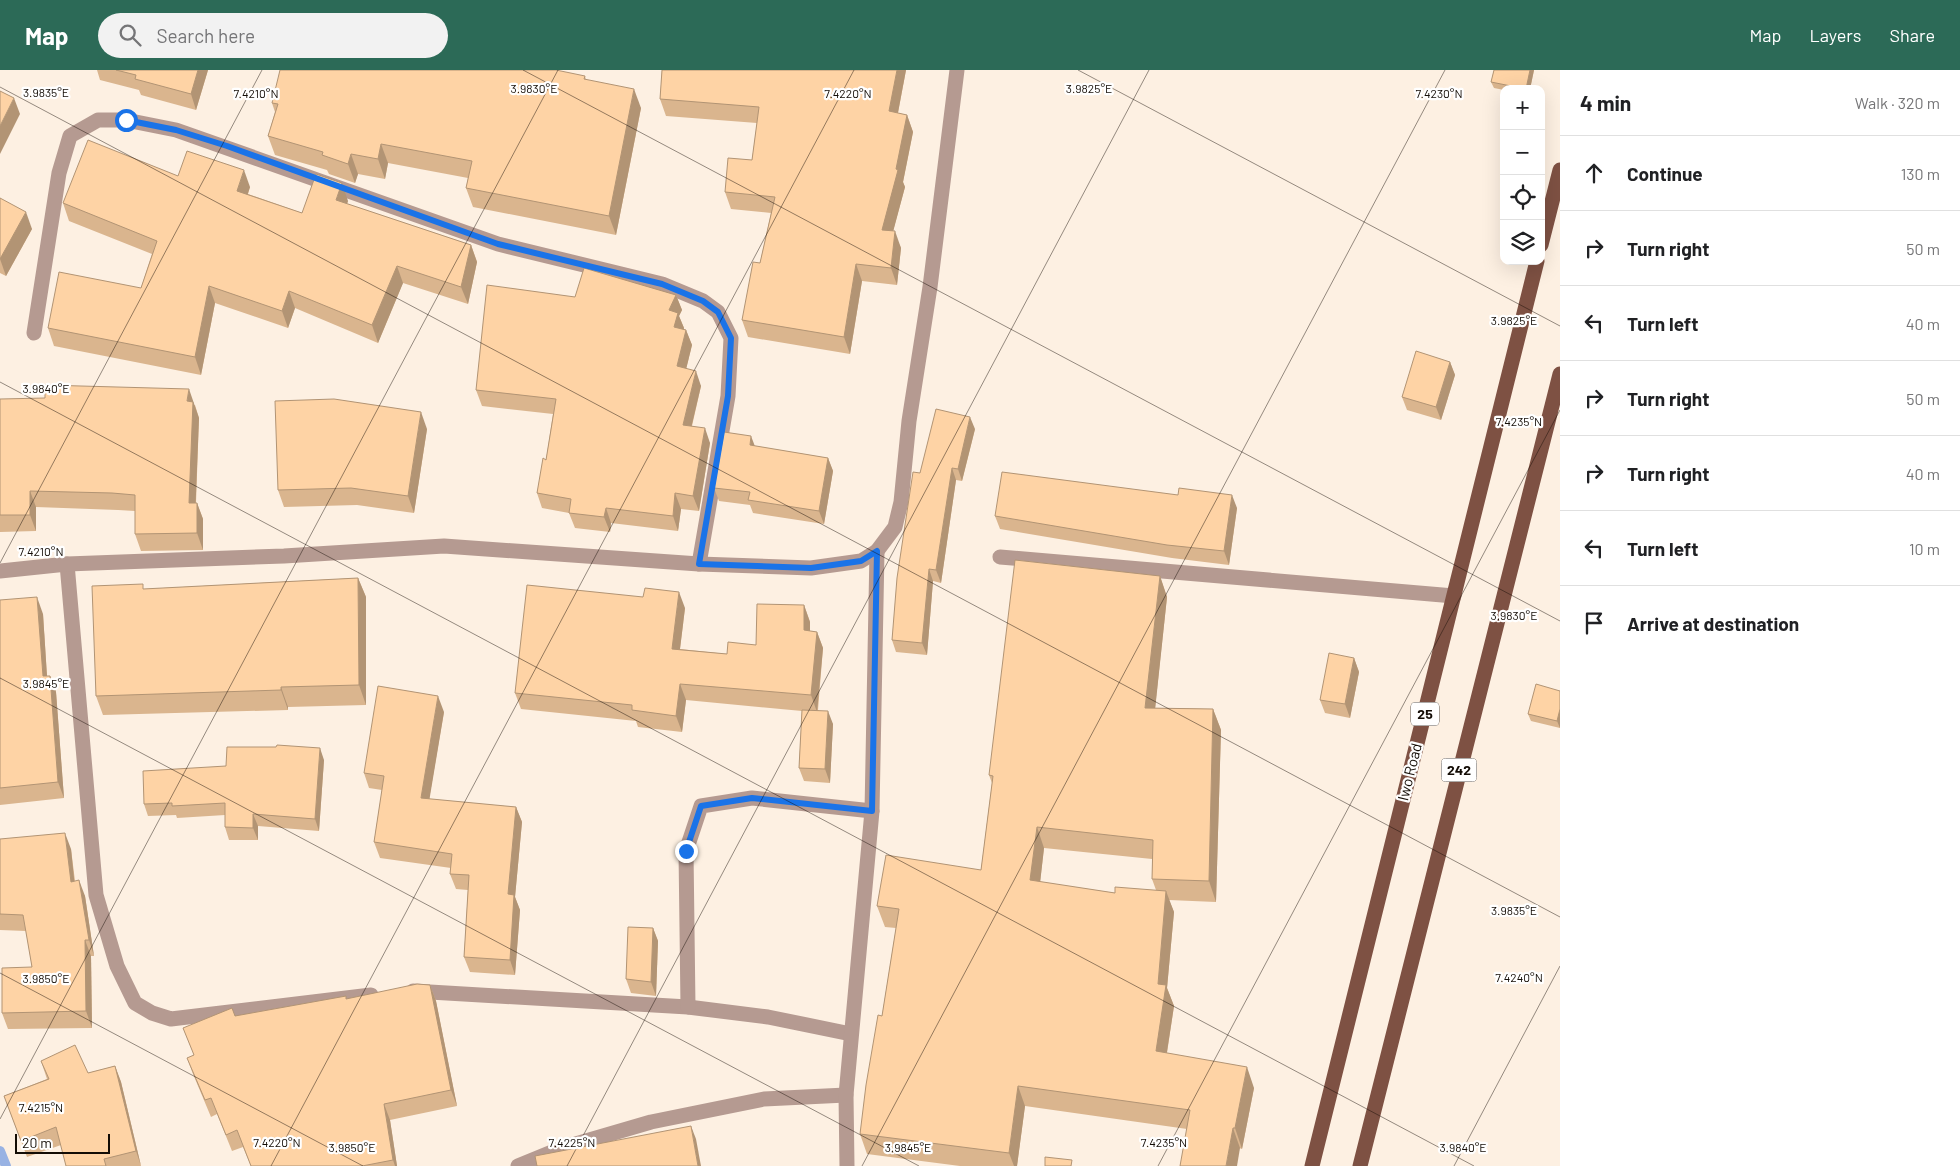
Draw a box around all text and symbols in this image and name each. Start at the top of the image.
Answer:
search box [98,13,448,58]
text: Map [25,21,68,50]
icon: search [116,21,144,49]
text: Search here [156,24,255,47]
text: Map [1749,24,1781,46]
text: Layers [1809,24,1862,46]
text: Share [1890,24,1935,46]
text: 3.9830°E [511,81,557,95]
text: 3.9825°E [1066,81,1112,95]
text: 3.9835°E [23,85,69,99]
map controls [1500,85,1545,265]
button: + [1500,85,1545,130]
text: 7.4210°N [233,86,279,100]
text: 7.4220°N [824,86,872,100]
text: 7.4230°N [1415,86,1463,100]
text: 4 min [1580,90,1631,115]
text: Walk · 320 m [1855,93,1940,112]
route start [115,109,138,132]
button: − [1500,130,1545,175]
icon: ahead [1580,159,1608,187]
text: Continue [1627,162,1703,185]
text: 130 m [1901,164,1940,183]
button: locate [1500,175,1545,220]
button: layers [1500,220,1545,265]
icon: right [1580,234,1608,262]
text: Turn right [1627,237,1709,260]
text: 50 m [1906,239,1940,258]
icon: left [1580,309,1608,337]
text: Turn left [1627,312,1698,335]
text: 3.9825°E [1491,313,1537,327]
text: 40 m [1906,314,1940,333]
text: 3.9840°E [22,381,70,395]
icon: right [1580,384,1608,412]
text: Turn right [1627,387,1709,410]
text: 50 m [1906,389,1940,408]
text: 7.4235°N [1496,414,1542,428]
icon: right [1580,459,1608,487]
text: Turn right [1627,462,1709,485]
text: 40 m [1906,464,1940,483]
icon: left [1580,534,1608,562]
text: Turn left [1627,537,1698,560]
text: 10 m [1909,539,1940,558]
text: 7.4210°N [18,544,64,558]
text: 3.9830°E [1491,608,1537,622]
icon: arrive [1580,609,1608,637]
text: Arrive at destination [1627,612,1799,635]
text: 3.9845°E [23,676,69,690]
road number: 25 [1411,703,1439,726]
street label: Iwo Road [1393,741,1425,802]
road number: 242 [1442,758,1476,782]
route end [675,840,698,863]
text: 3.9835°E [1491,903,1537,917]
text: 7.4240°N [1495,970,1543,984]
text: 3.9850°E [23,971,69,985]
text: 7.4215°N [19,1100,63,1114]
scale bar [15,1131,110,1154]
text: 20 m [22,1134,52,1151]
text: 7.4220°N [253,1135,301,1149]
text: 7.4225°N [549,1135,595,1149]
text: 7.4235°N [1141,1135,1187,1149]
text: 3.9850°E [329,1140,375,1154]
text: 3.9845°E [885,1140,931,1154]
text: 3.9840°E [1439,1140,1487,1154]

